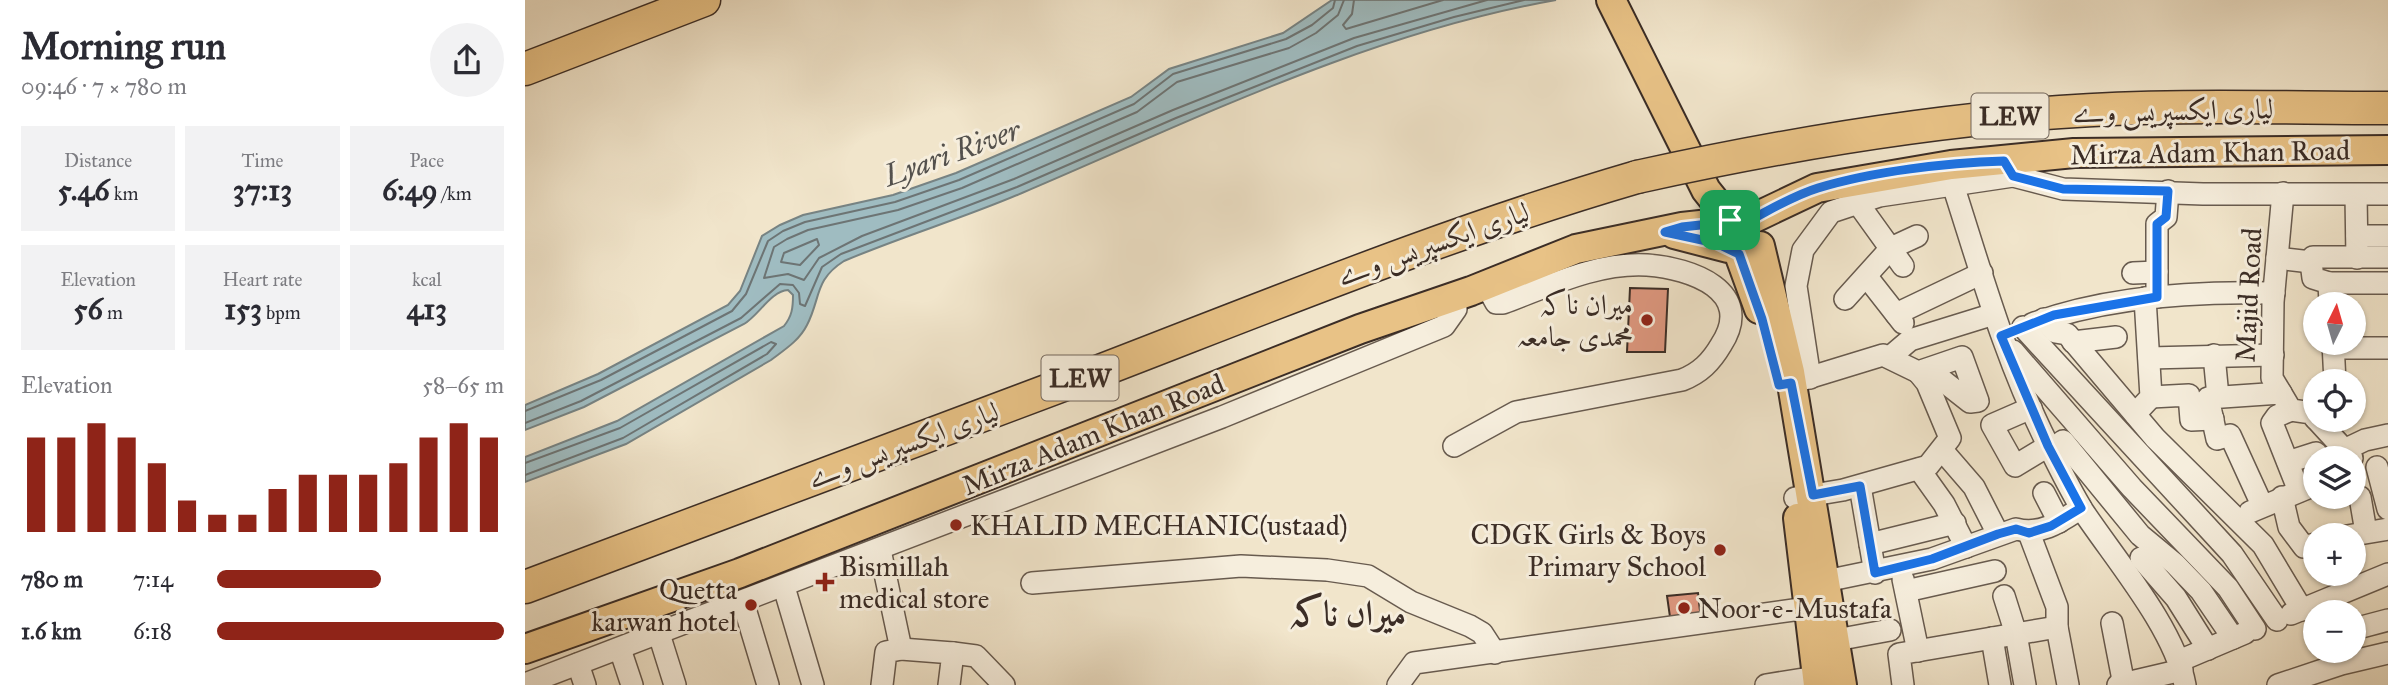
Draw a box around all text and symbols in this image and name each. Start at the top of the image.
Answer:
text: Morning run [21,23,226,69]
button: share [430,23,504,97]
text: 09:46 · 7 × 780 m [21,72,187,100]
street label: لیاری ایکسپریس وے [2072,91,2274,132]
road number: LEW [1971,94,2049,139]
water label: Lyari River [877,111,1027,195]
street label: Mirza Adam Khan Road [2070,133,2350,172]
text: Distance [64,149,132,172]
text: Time [241,149,284,172]
text: Pace [410,149,444,172]
text: 5.46 [58,172,110,208]
text: 37:13 [233,172,292,208]
text: 6:49 [382,172,438,208]
text: km [110,182,139,205]
text: /km [438,182,472,205]
pin [1700,190,1760,250]
street label: لیاری ایکسپریس وے [1332,194,1534,295]
icon: arrive [1711,201,1749,239]
street label: Majid Road [2227,227,2270,363]
text: Elevation [60,268,136,291]
text: Heart rate [223,268,302,291]
text: kcal [412,268,442,291]
place label: میران ناکہ محمدی جامعہ [1516,287,1633,354]
text: 56 [73,291,103,327]
text: 153 [224,291,262,327]
text: 413 [407,291,447,327]
north arrow [2303,292,2366,355]
map controls [2303,292,2366,663]
text: m [103,301,123,324]
text: bpm [262,301,301,324]
marker: میران ناکہ محمدی جامعہ [1639,312,1655,328]
road number: LEW [1041,356,1119,400]
street label: Mirza Adam Khan Road [957,366,1230,503]
button: locate [2303,369,2366,432]
text: Elevation [21,371,112,399]
text: 58–65 m [422,371,504,399]
street label: لیاری ایکسپریس وے [803,394,1004,497]
button: layers [2303,446,2366,509]
place label: KHALID MECHANIC(ustaad) [970,508,1348,543]
marker: KHALID MECHANIC(ustaad) [948,517,964,533]
place label: CDGK Girls & Boys Primary School [1470,517,1706,584]
button: + [2303,523,2366,586]
marker: CDGK Girls & Boys Primary School [1712,542,1728,558]
place label: Bismillah medical store [839,549,989,616]
text: 780 m [21,565,83,593]
text: 7:14 [133,565,173,593]
place label: Quetta karwan hotel [591,572,737,639]
marker: Bismillah medical store [817,574,833,590]
place label: Noor-e-Mustafa [1698,591,1892,626]
district label: میراں ناکہ [1288,592,1406,635]
marker: Quetta karwan hotel [743,597,759,613]
marker: Noor-e-Mustafa [1676,600,1692,616]
button: − [2303,600,2366,663]
text: 1.6 km [21,617,82,645]
text: 6:18 [133,617,172,645]

